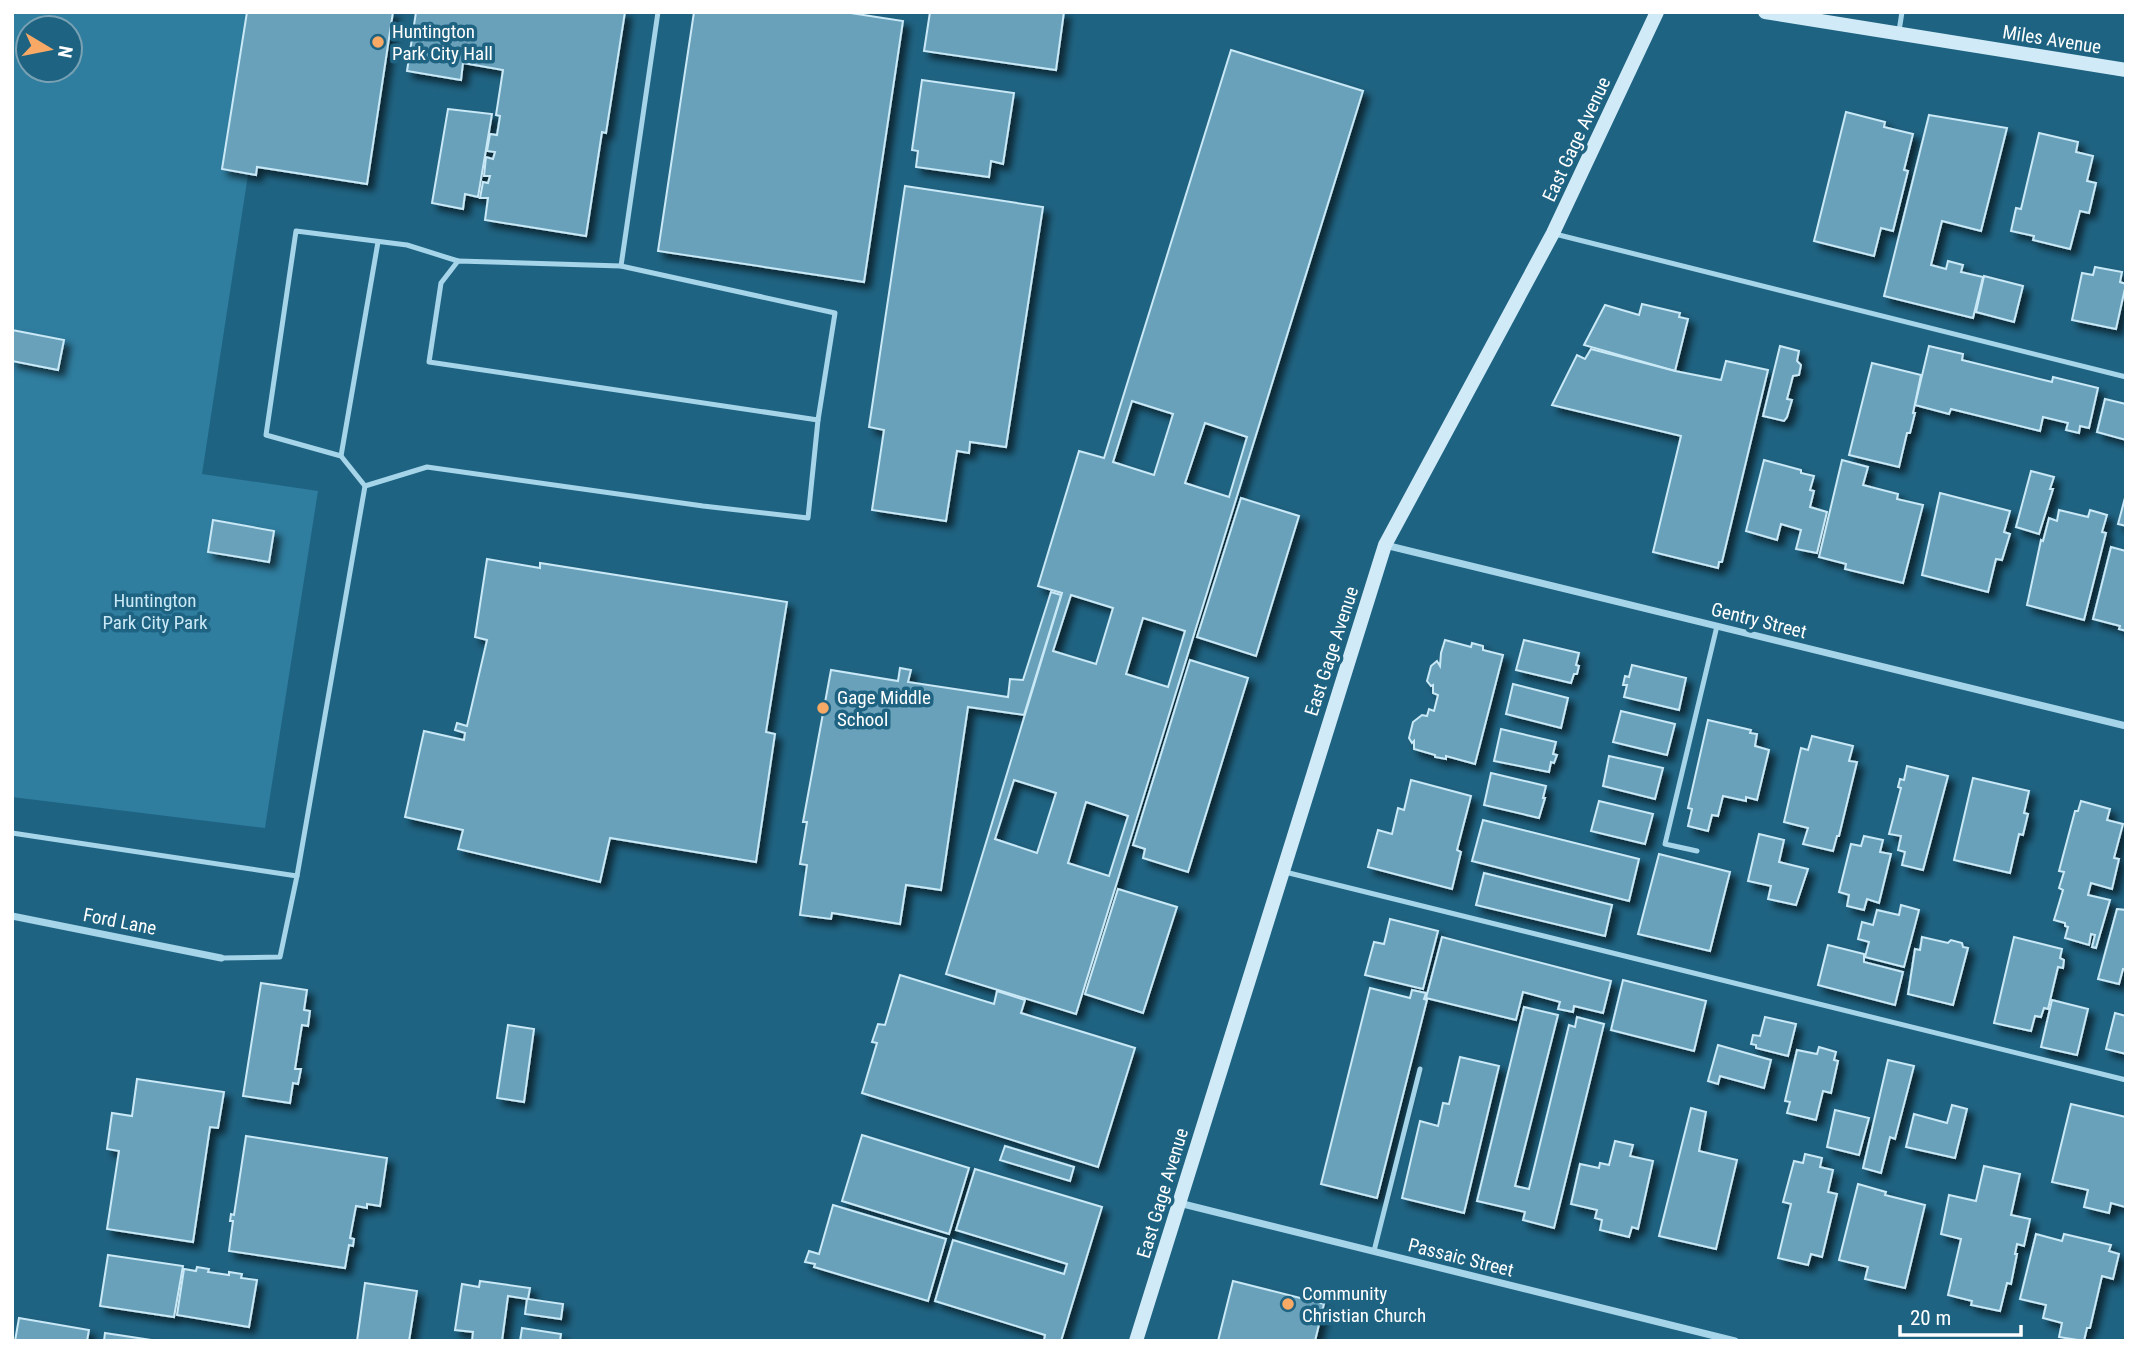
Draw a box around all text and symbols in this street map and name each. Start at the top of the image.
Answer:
north arrow [14,14,84,84]
place label: Huntington Park City Hall [392,20,493,65]
street label: Miles Avenue [2001,20,2103,59]
marker: Huntington Park City Hall [370,34,386,50]
text: N [53,44,78,60]
street label: East Gage Avenue [1538,73,1615,205]
street label: East Gage Avenue [1300,583,1363,719]
park label: Huntington Park City Park [102,589,208,634]
street label: Gentry Street [1709,598,1809,643]
place label: Gage Middle School [837,686,931,731]
marker: Gage Middle School [815,700,831,716]
street label: Ford Lane [81,903,159,940]
street label: East Gage Avenue [1132,1125,1193,1261]
street label: Passaic Street [1406,1233,1516,1282]
place label: Community Christian Church [1302,1282,1426,1327]
scale bar [1900,1294,2021,1338]
marker: Community Christian Church [1280,1296,1296,1312]
text: 20 m [1910,1306,1951,1330]

